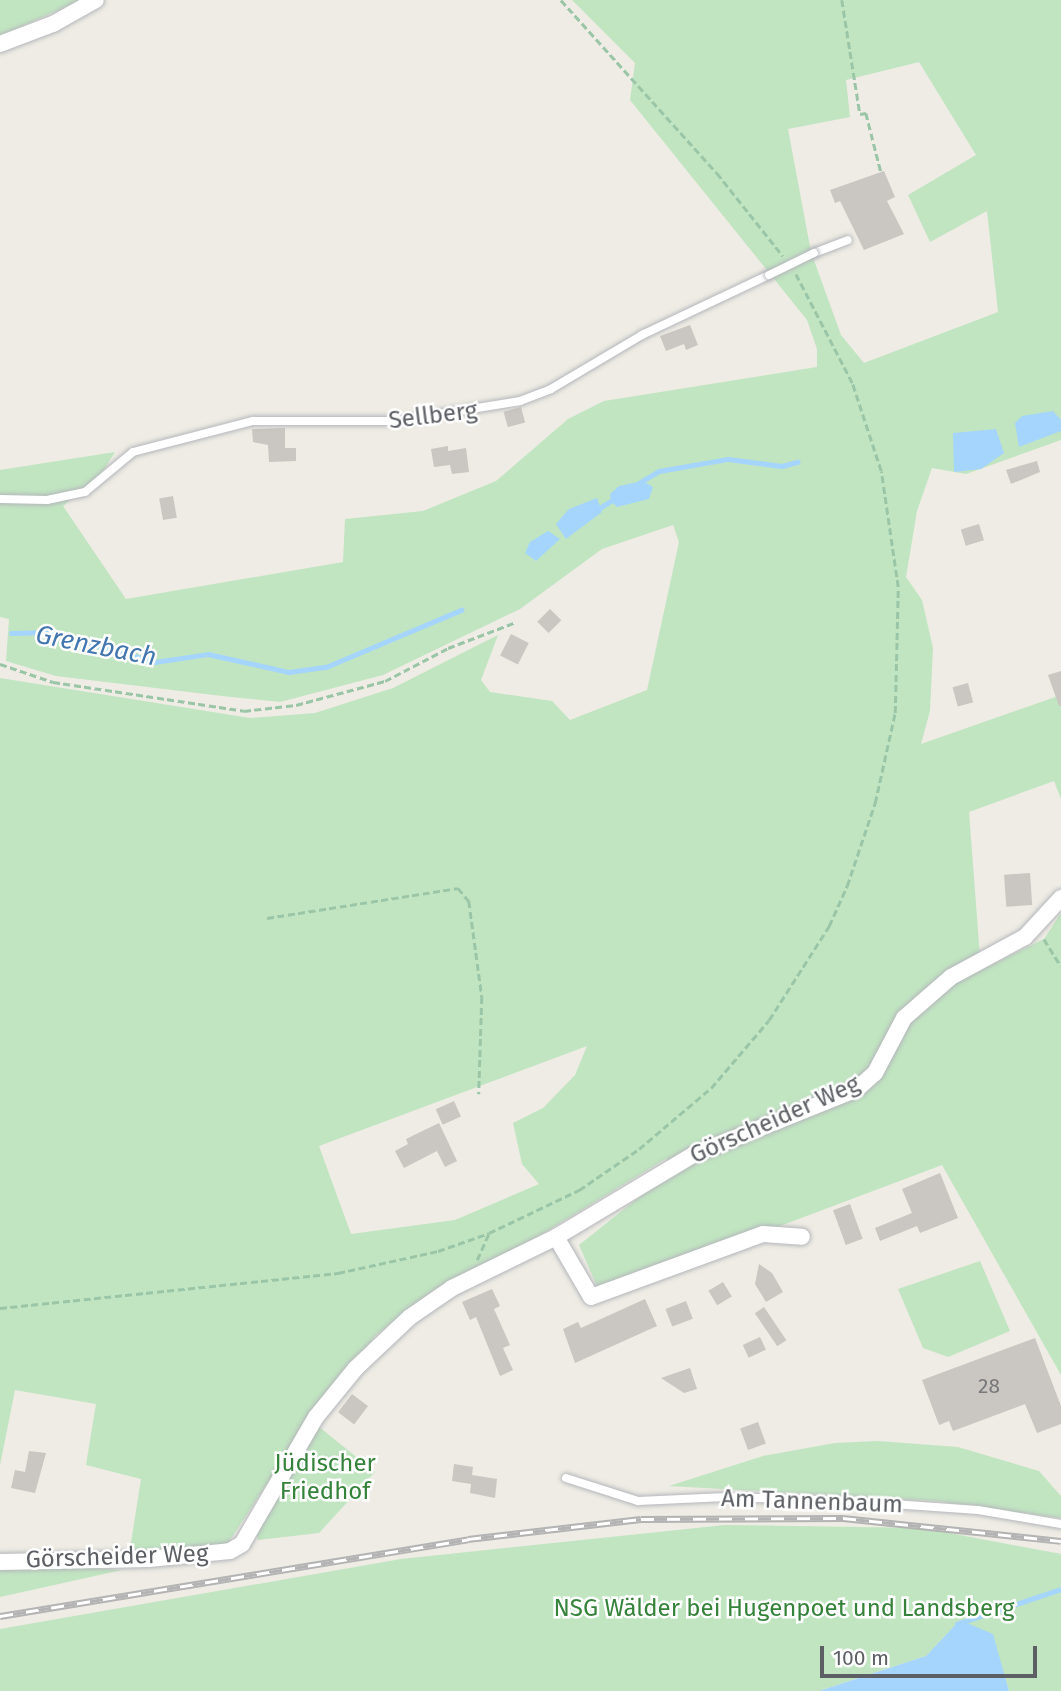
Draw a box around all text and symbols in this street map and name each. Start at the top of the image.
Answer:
street label: Sellberg [387,396,479,436]
water label: Grenzbach [33,619,159,673]
street label: Görscheider Weg [686,1070,864,1170]
house number: 28 [978,1373,1000,1399]
park label: Jüdischer Friedhof [274,1450,376,1506]
street label: Am Tannenbaum [721,1484,903,1520]
street label: Görscheider Weg [25,1539,209,1575]
park label: NSG Wälder bei Hugenpoet und Landsberg [553,1595,1015,1623]
scale bar [823,1632,1040,1676]
text: 100 m [833,1645,889,1671]

